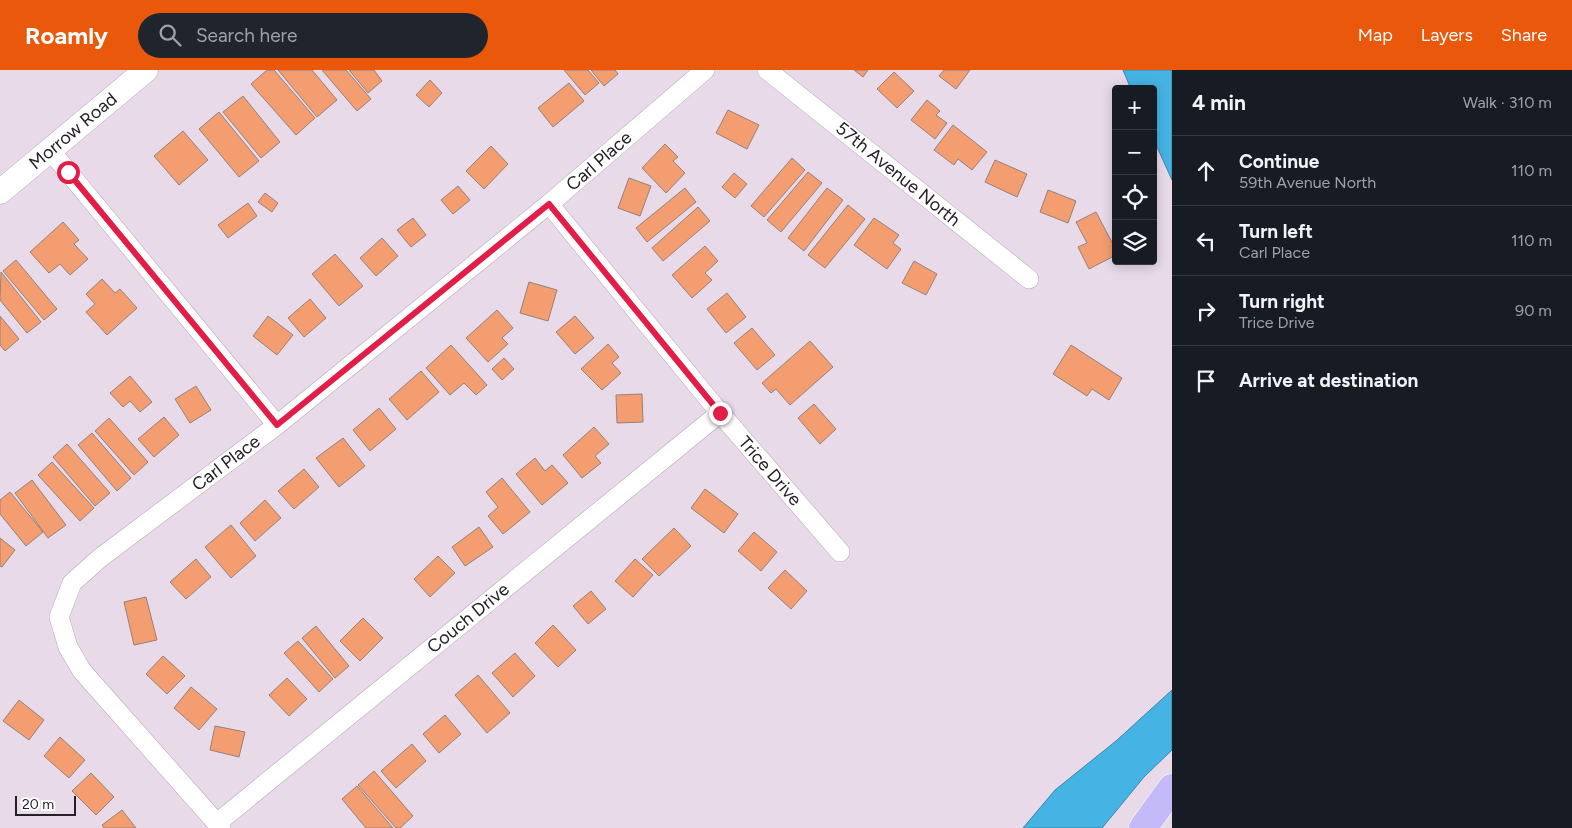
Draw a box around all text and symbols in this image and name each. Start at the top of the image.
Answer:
search box [138,13,488,58]
text: Roamly [25,21,108,50]
icon: search [156,21,184,49]
text: Search here [196,24,297,47]
text: Map [1358,24,1393,46]
text: Layers [1421,24,1473,46]
text: Share [1501,24,1547,46]
map controls [1112,85,1157,265]
button: + [1112,85,1157,130]
street label: Morrow Road [25,88,121,174]
text: 4 min [1192,90,1246,115]
text: Walk · 310 m [1463,93,1552,112]
street label: 57th Avenue North [831,117,965,231]
street label: Carl Place [562,126,636,195]
button: − [1112,130,1157,175]
text: Continue [1239,150,1319,173]
icon: ahead [1192,157,1220,185]
route start [57,161,80,184]
text: 110 m [1511,161,1552,180]
text: 59th Avenue North [1239,173,1376,192]
button: locate [1112,175,1157,220]
button: layers [1112,220,1157,265]
text: Turn left [1239,220,1313,243]
icon: left [1192,227,1220,255]
text: 110 m [1511,231,1552,250]
text: Carl Place [1239,243,1310,262]
text: Turn right [1239,290,1325,313]
icon: right [1192,297,1220,325]
text: 90 m [1515,301,1552,320]
text: Trice Drive [1239,313,1315,332]
icon: arrive [1192,367,1220,395]
text: Arrive at destination [1239,369,1418,392]
route end [709,402,732,425]
street label: Carl Place [188,430,265,496]
street label: Trice Drive [734,432,806,510]
street label: Couch Drive [422,578,514,658]
scale bar [15,793,76,816]
text: 20 m [22,796,54,813]

